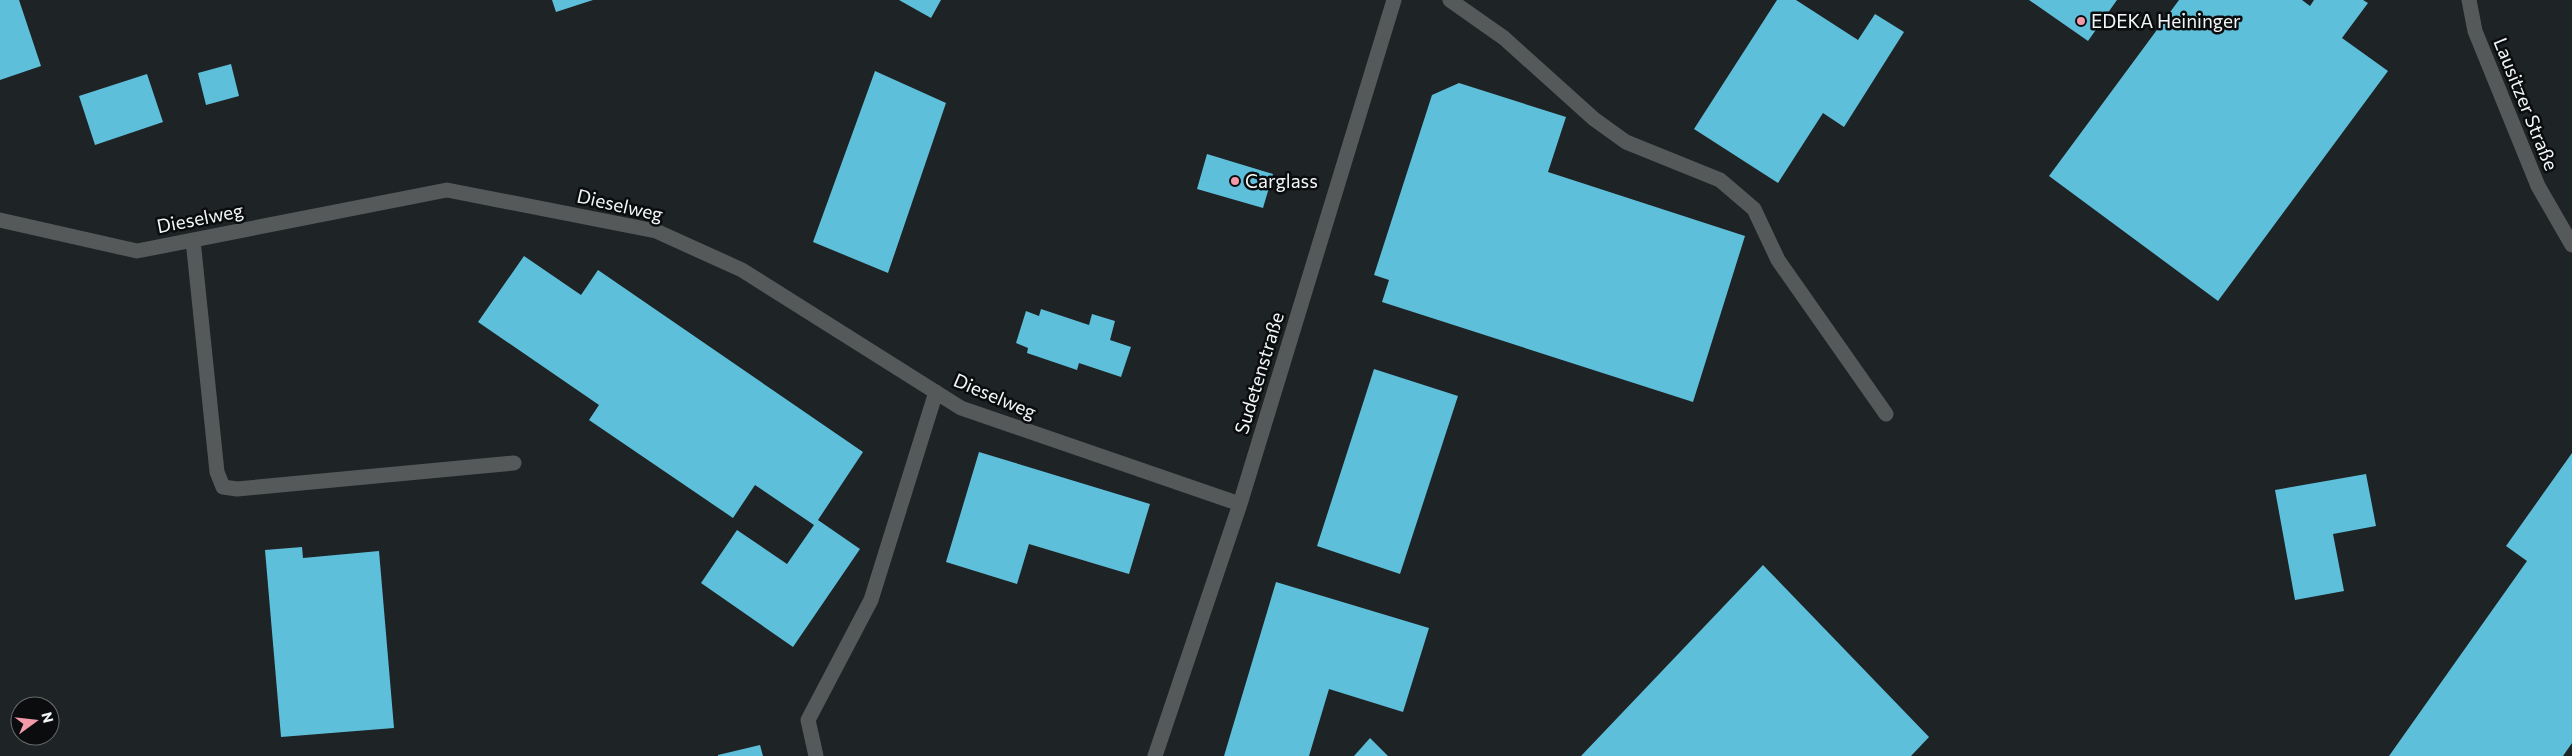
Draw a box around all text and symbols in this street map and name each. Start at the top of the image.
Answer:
place label: EDEKA Heininger [2091,9,2241,32]
marker: EDEKA Heininger [2075,15,2087,27]
street label: Lausitzer Straße [2489,34,2564,174]
place label: Carglass [1245,169,1318,192]
marker: Carglass [1229,175,1241,187]
street label: Dieselweg [575,183,665,226]
street label: Dieselweg [155,198,245,237]
street label: Sudetenstraße [1229,309,1288,437]
street label: Dieselweg [950,368,1040,423]
north arrow [10,696,60,746]
text: N [38,710,58,725]

